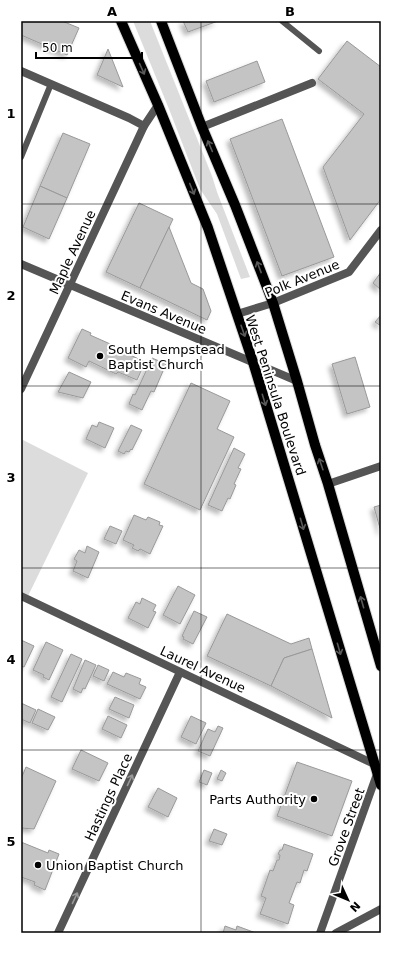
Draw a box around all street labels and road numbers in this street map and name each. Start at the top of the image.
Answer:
street label: Maple Avenue [46,208,99,297]
street label: Polk Avenue [263,257,342,300]
street label: Evans Avenue [119,288,209,337]
street label: West Peninsula Boulevard [242,313,309,477]
street label: Laurel Avenue [158,643,248,696]
street label: Hastings Place [82,751,135,844]
street label: Grove Street [325,786,368,868]

